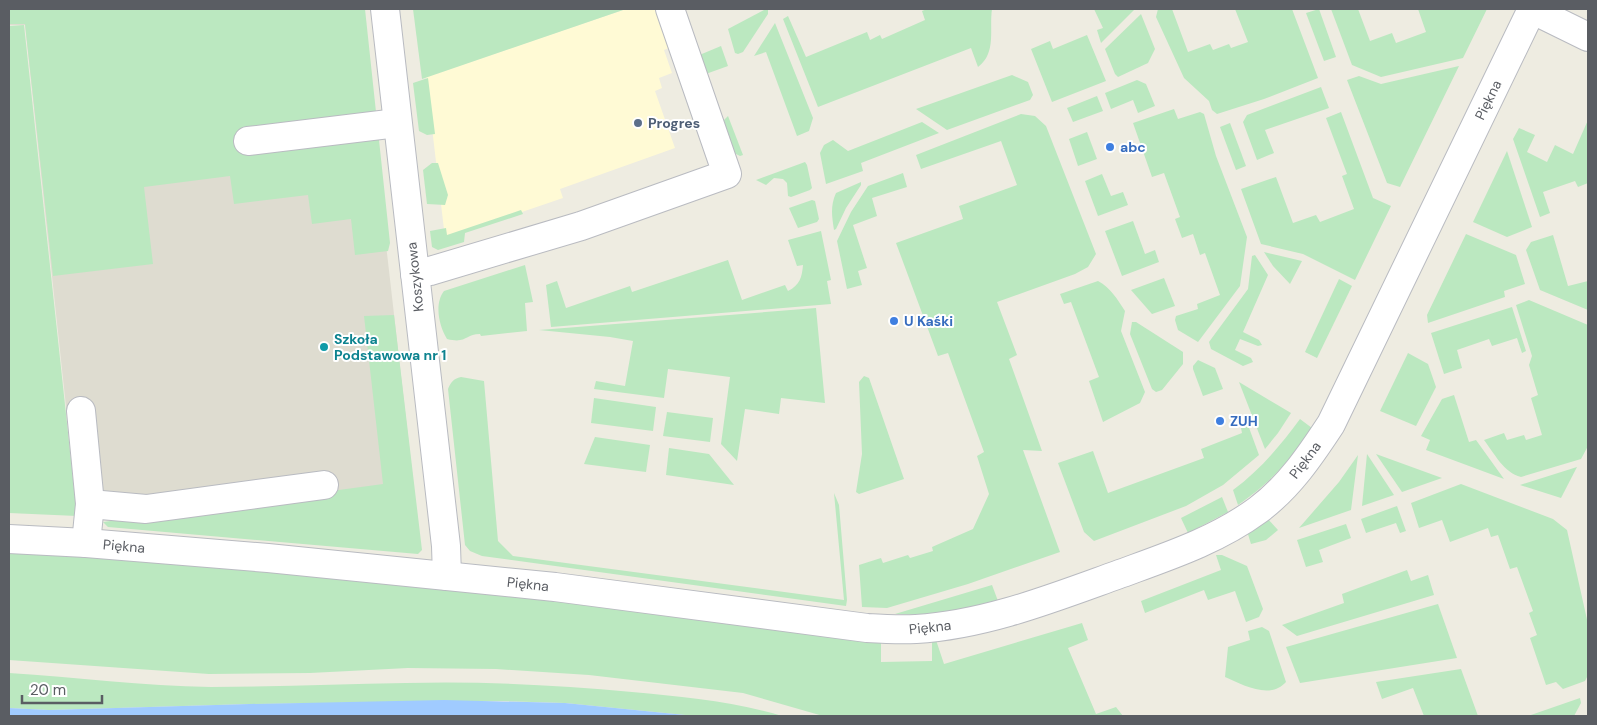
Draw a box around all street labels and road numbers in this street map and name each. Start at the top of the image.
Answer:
street label: Piękna [1471,77,1505,123]
street label: Koszykowa [402,241,428,313]
street label: Piękna [1285,438,1325,482]
street label: Piękna [102,535,146,557]
street label: Piękna [506,573,550,595]
street label: Piękna [908,616,952,638]

